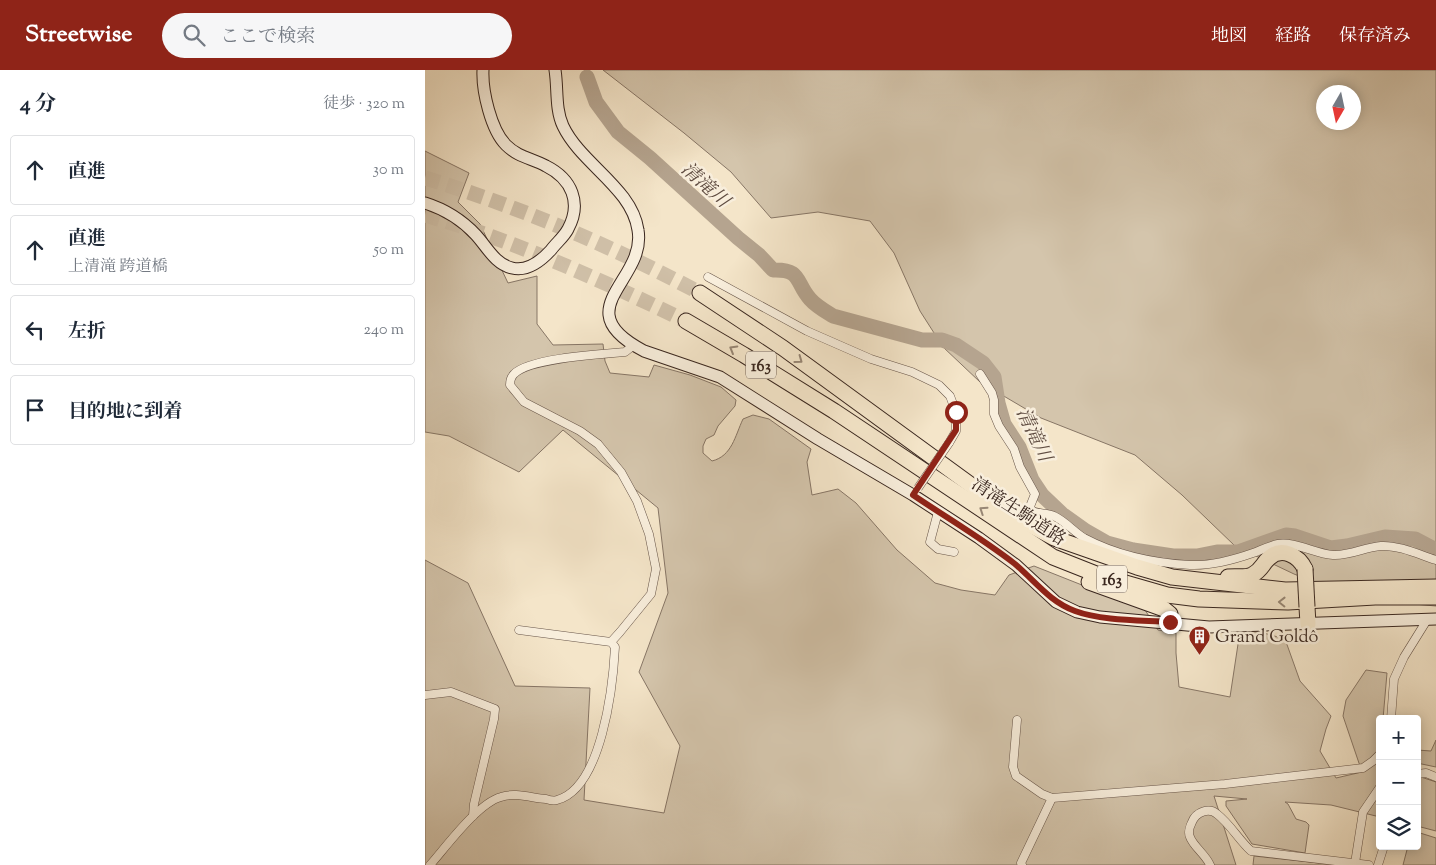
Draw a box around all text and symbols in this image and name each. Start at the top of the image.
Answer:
search box [162,13,512,58]
text: Streetwise [25,18,132,52]
icon: search [180,21,208,49]
text: ここで検索 [220,24,315,51]
text: 地図 [1211,24,1247,50]
text: 経路 [1275,24,1311,50]
text: 保存済み [1339,24,1411,50]
north arrow [1316,85,1361,130]
text: 4 分 [20,90,56,120]
text: 徒歩 · 320 m [323,93,405,116]
icon: ahead [21,156,49,184]
water label: 清滝川 [674,157,736,216]
text: 直進 [68,159,106,186]
text: 30 m [373,159,404,182]
text: 直進 [68,226,106,253]
icon: ahead [21,236,49,264]
text: 50 m [373,239,404,262]
text: 上清滝 跨道橋 [68,256,167,279]
icon: left [21,316,49,344]
text: 左折 [68,319,106,346]
text: 240 m [363,319,404,342]
one-way arrow [730,345,739,355]
road number: 163 [746,352,776,378]
one-way arrow [793,354,803,363]
icon: arrive [21,396,49,424]
text: 目的地に到着 [68,399,182,426]
route start [945,401,968,424]
water label: 清滝川 [1008,404,1058,468]
street label: 清滝生駒道路 [966,472,1070,553]
one-way arrow [980,507,989,516]
road number: 163 [1097,566,1127,592]
one-way arrow [1278,596,1286,607]
route end [1159,611,1182,634]
building icon: Grand Goldô [1187,624,1211,655]
place label: Grand Goldô [1215,625,1319,651]
map controls [1376,715,1421,850]
button: + [1376,715,1421,760]
button: − [1376,760,1421,805]
button: layers [1376,805,1421,850]

